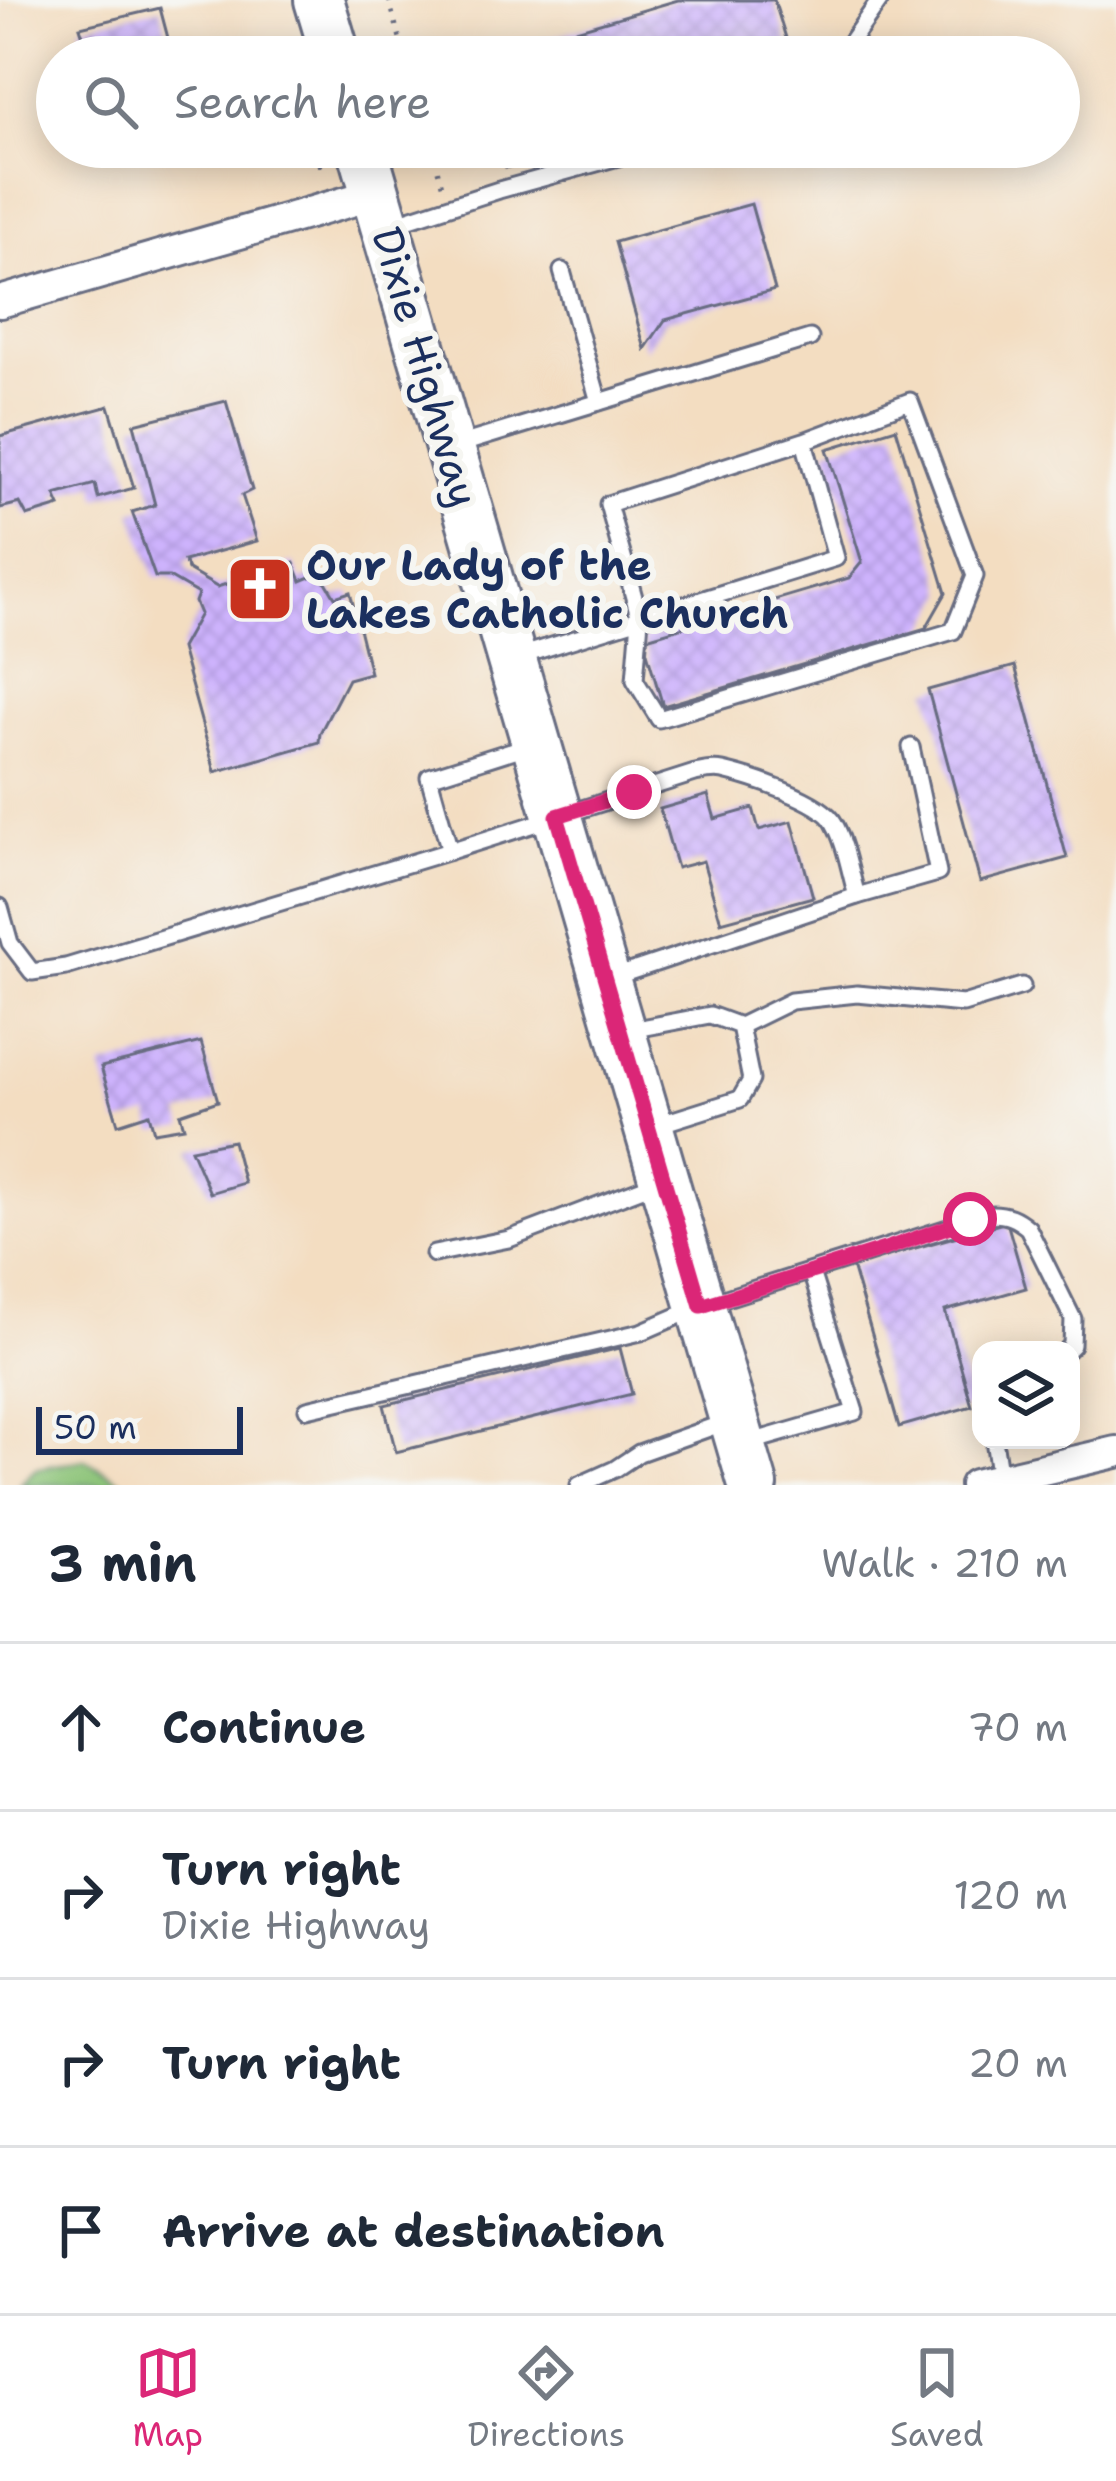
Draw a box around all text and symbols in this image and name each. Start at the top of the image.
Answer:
search box [36,36,1080,168]
icon: search [78,69,144,135]
text: Search here [174,72,431,132]
street label: Dixie Highway [359,220,493,514]
place label: Our Lady of the Lakes Catholic Church [306,537,789,641]
church icon: Our Lady of the Lakes Catholic Church [225,554,295,624]
route end [607,765,661,819]
route start [943,1192,997,1246]
map controls [972,1341,1080,1449]
button: layers [972,1341,1080,1449]
scale bar [36,1401,243,1454]
text: 50 m [54,1405,137,1450]
text: 3 min [48,1529,197,1597]
text: Walk · 210 m [821,1537,1068,1589]
icon: ahead [48,1694,114,1760]
text: Continue [162,1697,366,1757]
text: 70 m [967,1701,1068,1753]
text: Turn right [162,1839,401,1899]
icon: right [48,1862,114,1928]
text: 120 m [953,1869,1068,1921]
text: Dixie Highway [162,1899,430,1951]
icon: right [48,2030,114,2096]
text: Turn right [162,2033,401,2093]
text: 20 m [968,2037,1068,2089]
icon: arrive [48,2198,114,2264]
text: Arrive at destination [162,2201,665,2261]
tab: Map [132,2340,203,2457]
tab: Directions [468,2340,625,2457]
tab: Saved [890,2340,984,2457]

